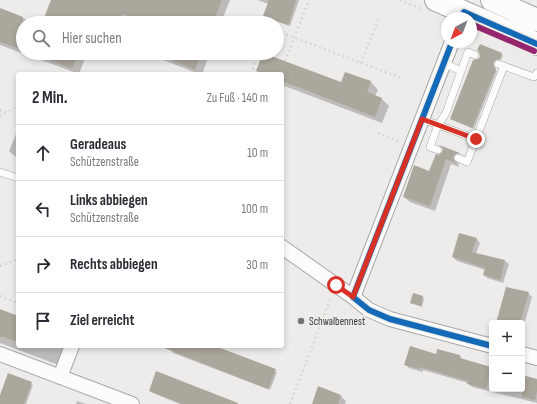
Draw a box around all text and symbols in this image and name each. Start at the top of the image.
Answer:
north arrow [441,12,477,48]
search box [16,16,284,60]
icon: search [30,27,52,49]
text: Hier suchen [62,29,122,48]
text: 2 Min. [32,88,68,108]
text: Zu Fuß · 140 m [207,90,268,106]
route end [467,130,485,148]
text: Geradeaus [70,135,126,154]
icon: ahead [32,142,54,164]
text: 10 m [247,145,268,161]
text: Schützenstraße [70,154,139,170]
text: Links abbiegen [70,191,148,210]
icon: left [32,198,54,220]
text: 100 m [241,201,268,217]
text: Schützenstraße [70,210,139,226]
icon: right [32,254,54,276]
text: Rechts abbiegen [70,255,158,274]
text: 30 m [246,257,268,273]
route start [327,276,345,294]
icon: arrive [32,310,54,332]
text: Ziel erreicht [70,311,134,330]
place label: Schwalbennest [309,315,366,328]
marker: Schwalbennest [296,316,306,326]
map controls [489,320,525,392]
button: + [489,320,525,356]
button: − [489,356,525,392]

